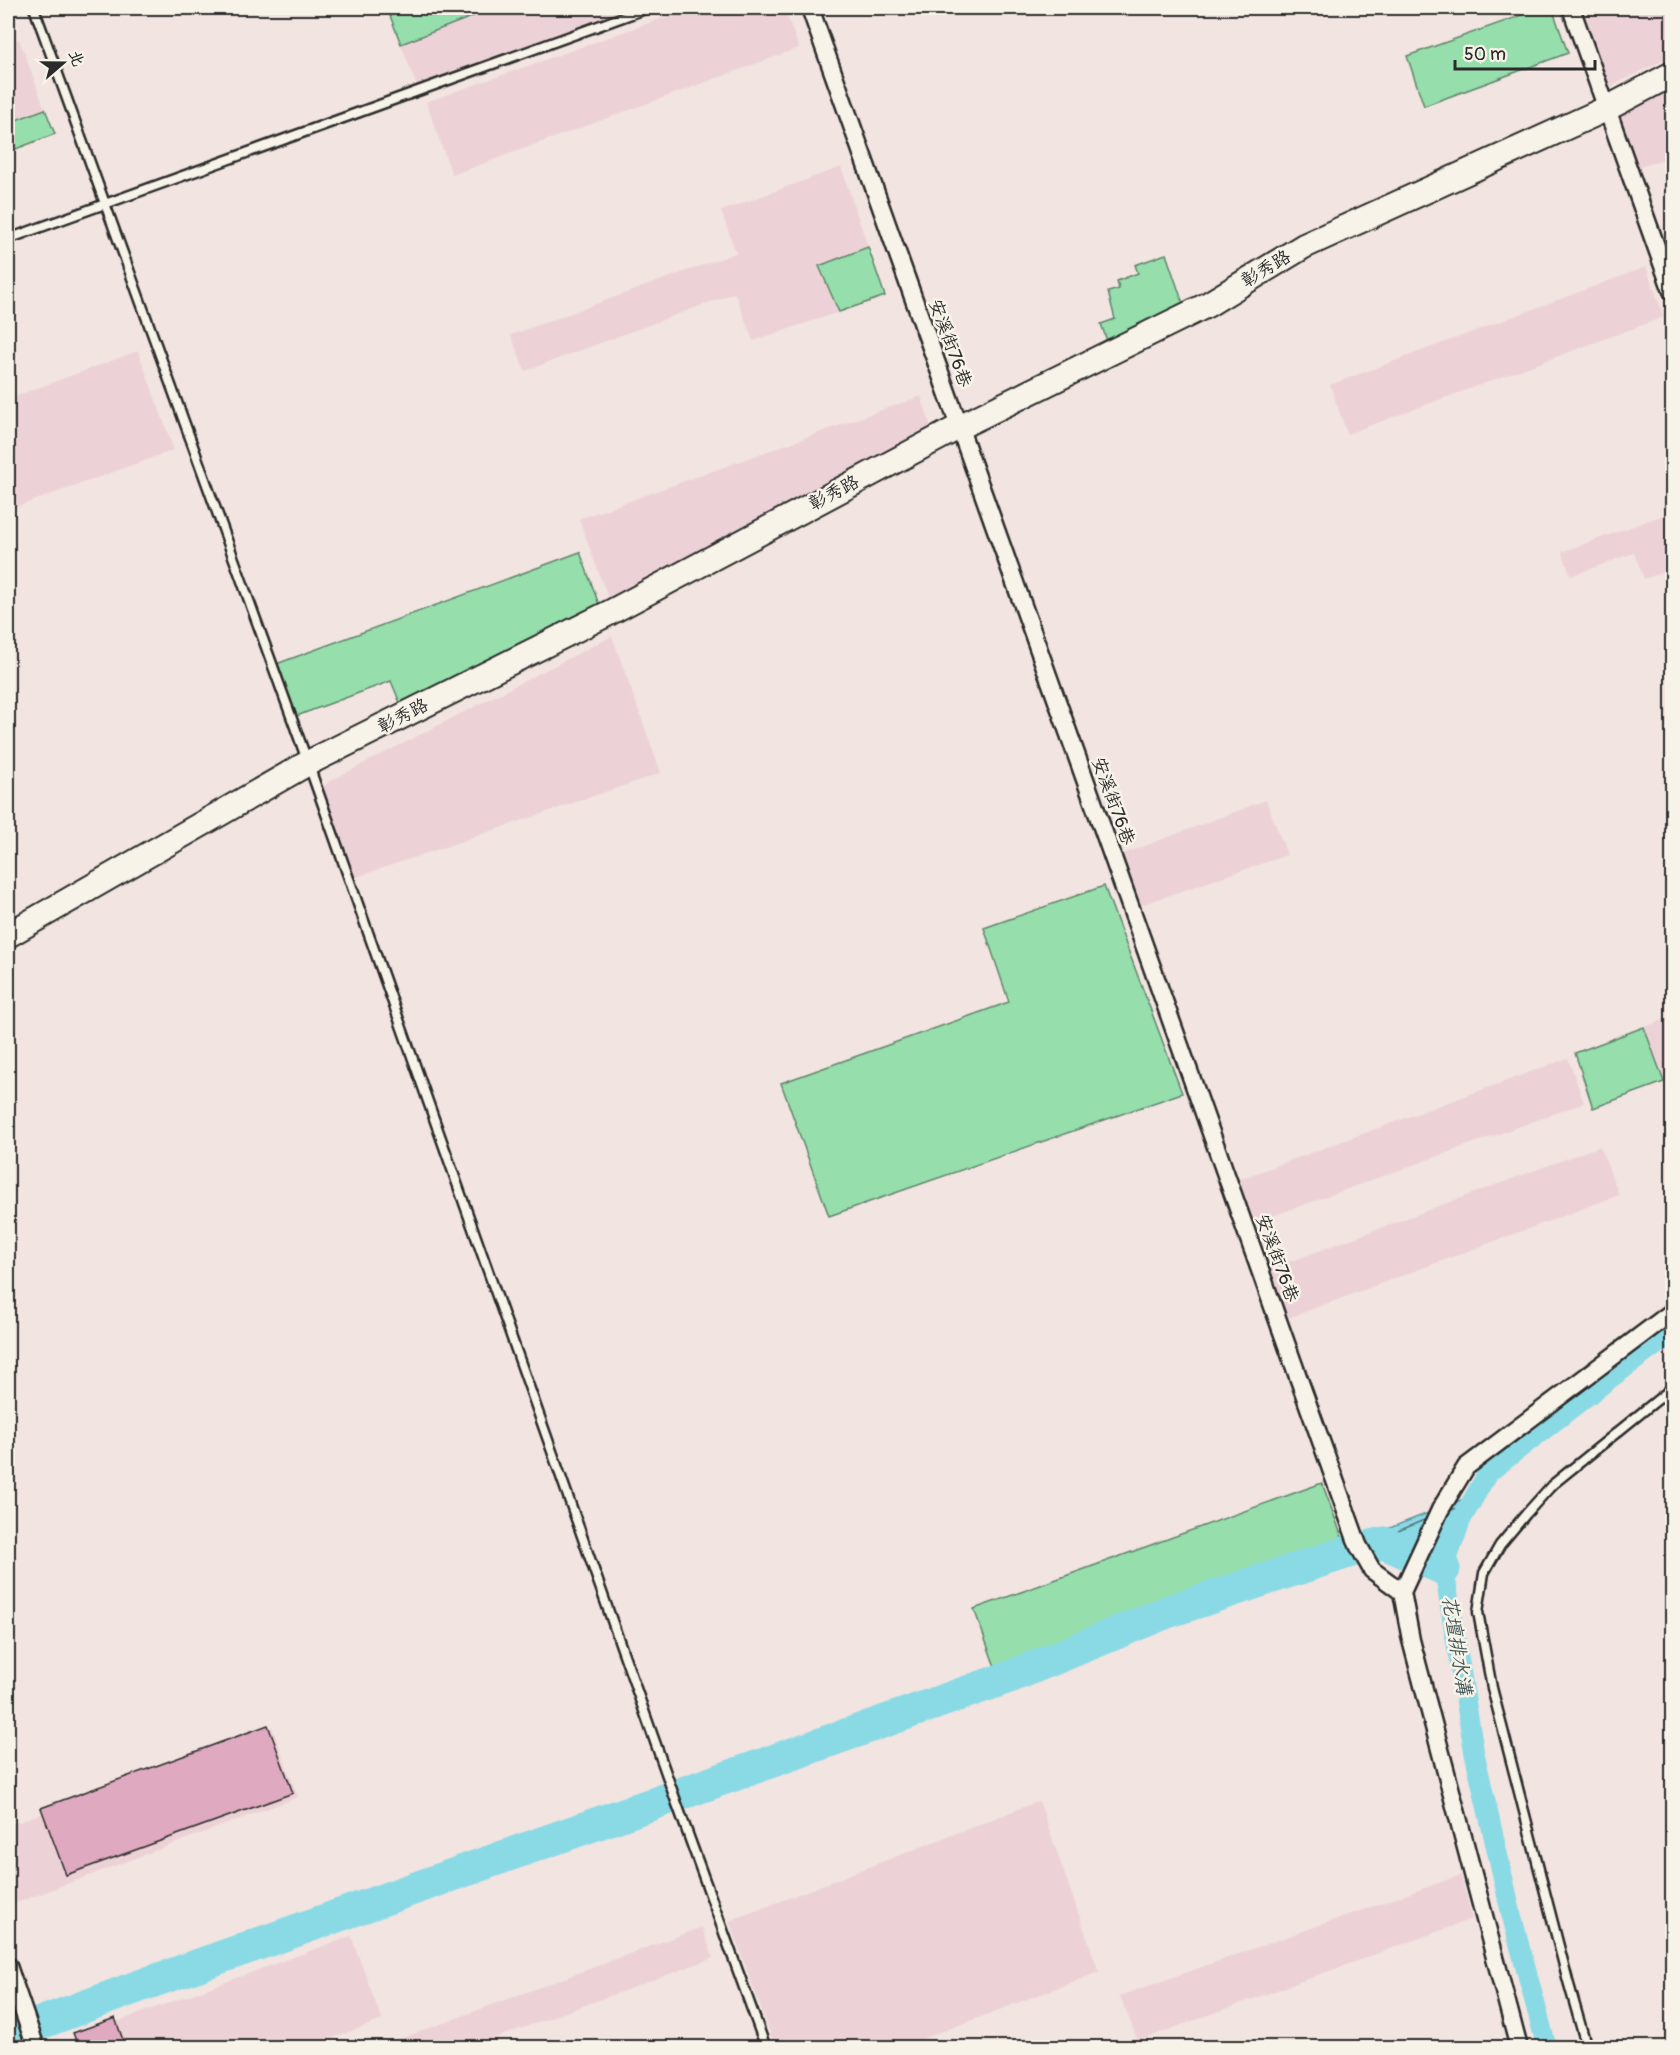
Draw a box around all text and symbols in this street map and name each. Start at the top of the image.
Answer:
north arrow [33,33,93,93]
scale bar [1455,33,1594,71]
text: 50 m [1464,43,1506,66]
text: 北 [64,47,88,69]
street label: 彰秀路 [1237,245,1295,293]
street label: 安溪街76巷 [923,296,977,390]
street label: 彰秀路 [805,470,863,516]
street label: 彰秀路 [374,693,432,739]
street label: 安溪街76巷 [1086,754,1140,848]
street label: 安溪街76巷 [1250,1211,1304,1305]
water label: 花壇排水溝 [1437,1594,1477,1698]

